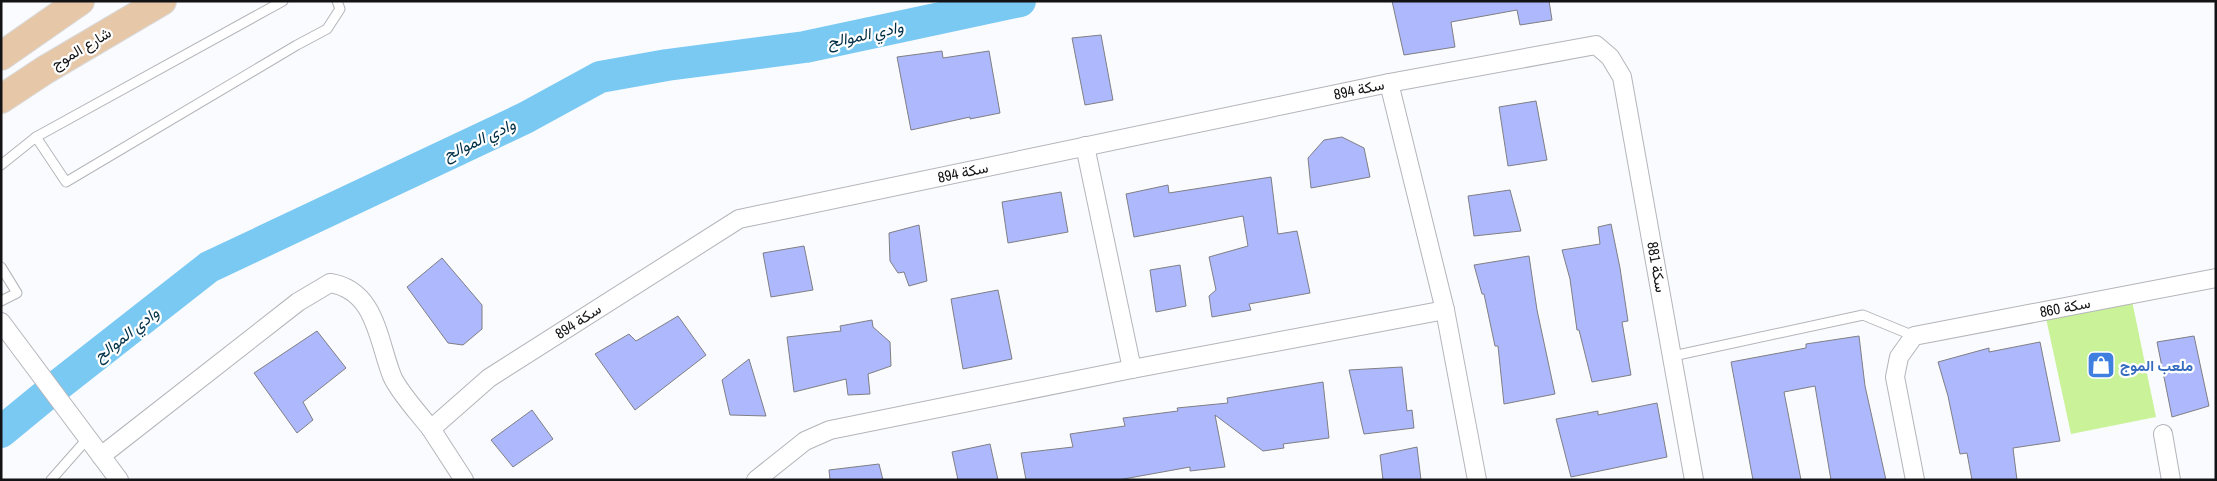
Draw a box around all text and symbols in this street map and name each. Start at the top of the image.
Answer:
water label: وادي الموالح [825,15,906,56]
street label: شارع الموج [47,22,116,75]
street label: سكة 894 [1332,73,1386,105]
water label: وادي الموالح [439,113,520,168]
street label: سكة 894 [936,156,990,188]
street label: سكة 881 [1642,240,1672,294]
street label: سكة 860 [2038,292,2092,322]
street label: سكة 894 [551,298,605,344]
water label: وادي الموالح [89,302,165,369]
shop icon: ملعب الموج [2086,350,2116,380]
place label: ملعب الموج [2120,355,2193,376]

